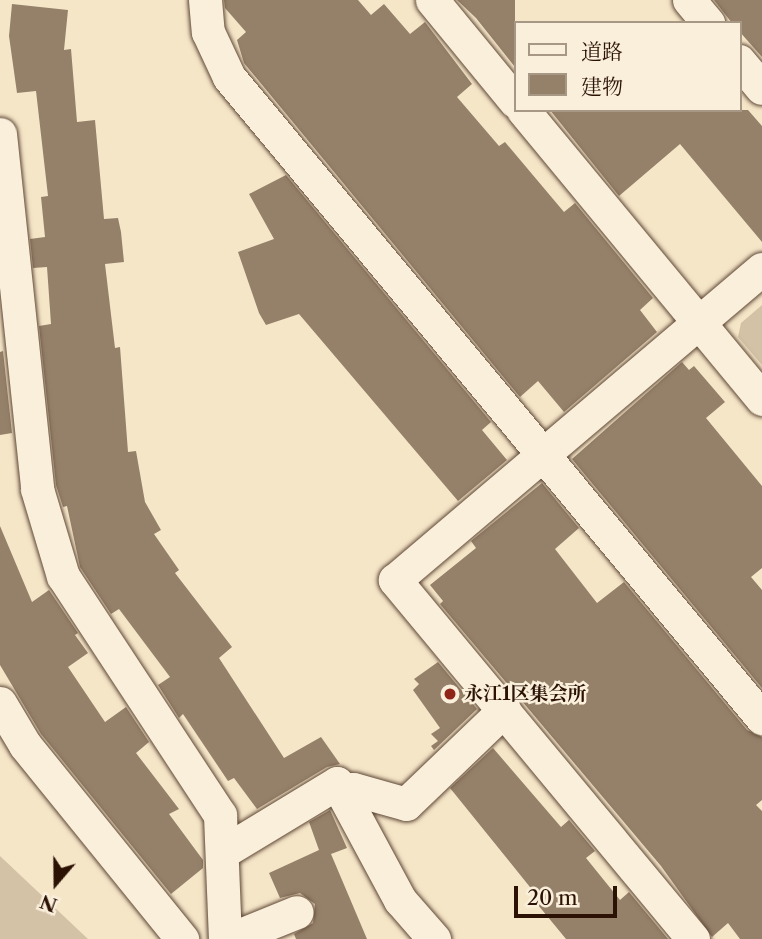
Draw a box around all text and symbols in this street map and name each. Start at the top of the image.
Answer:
legend [514,21,741,112]
text: 道路 [581,39,623,64]
text: 建物 [581,74,623,99]
place label: 永江1区集会所 [464,683,587,705]
marker: 永江1区集会所 [442,686,458,702]
north arrow [21,848,91,918]
scale bar [517,872,620,916]
text: 20 m [527,885,578,910]
text: N [37,890,60,917]

